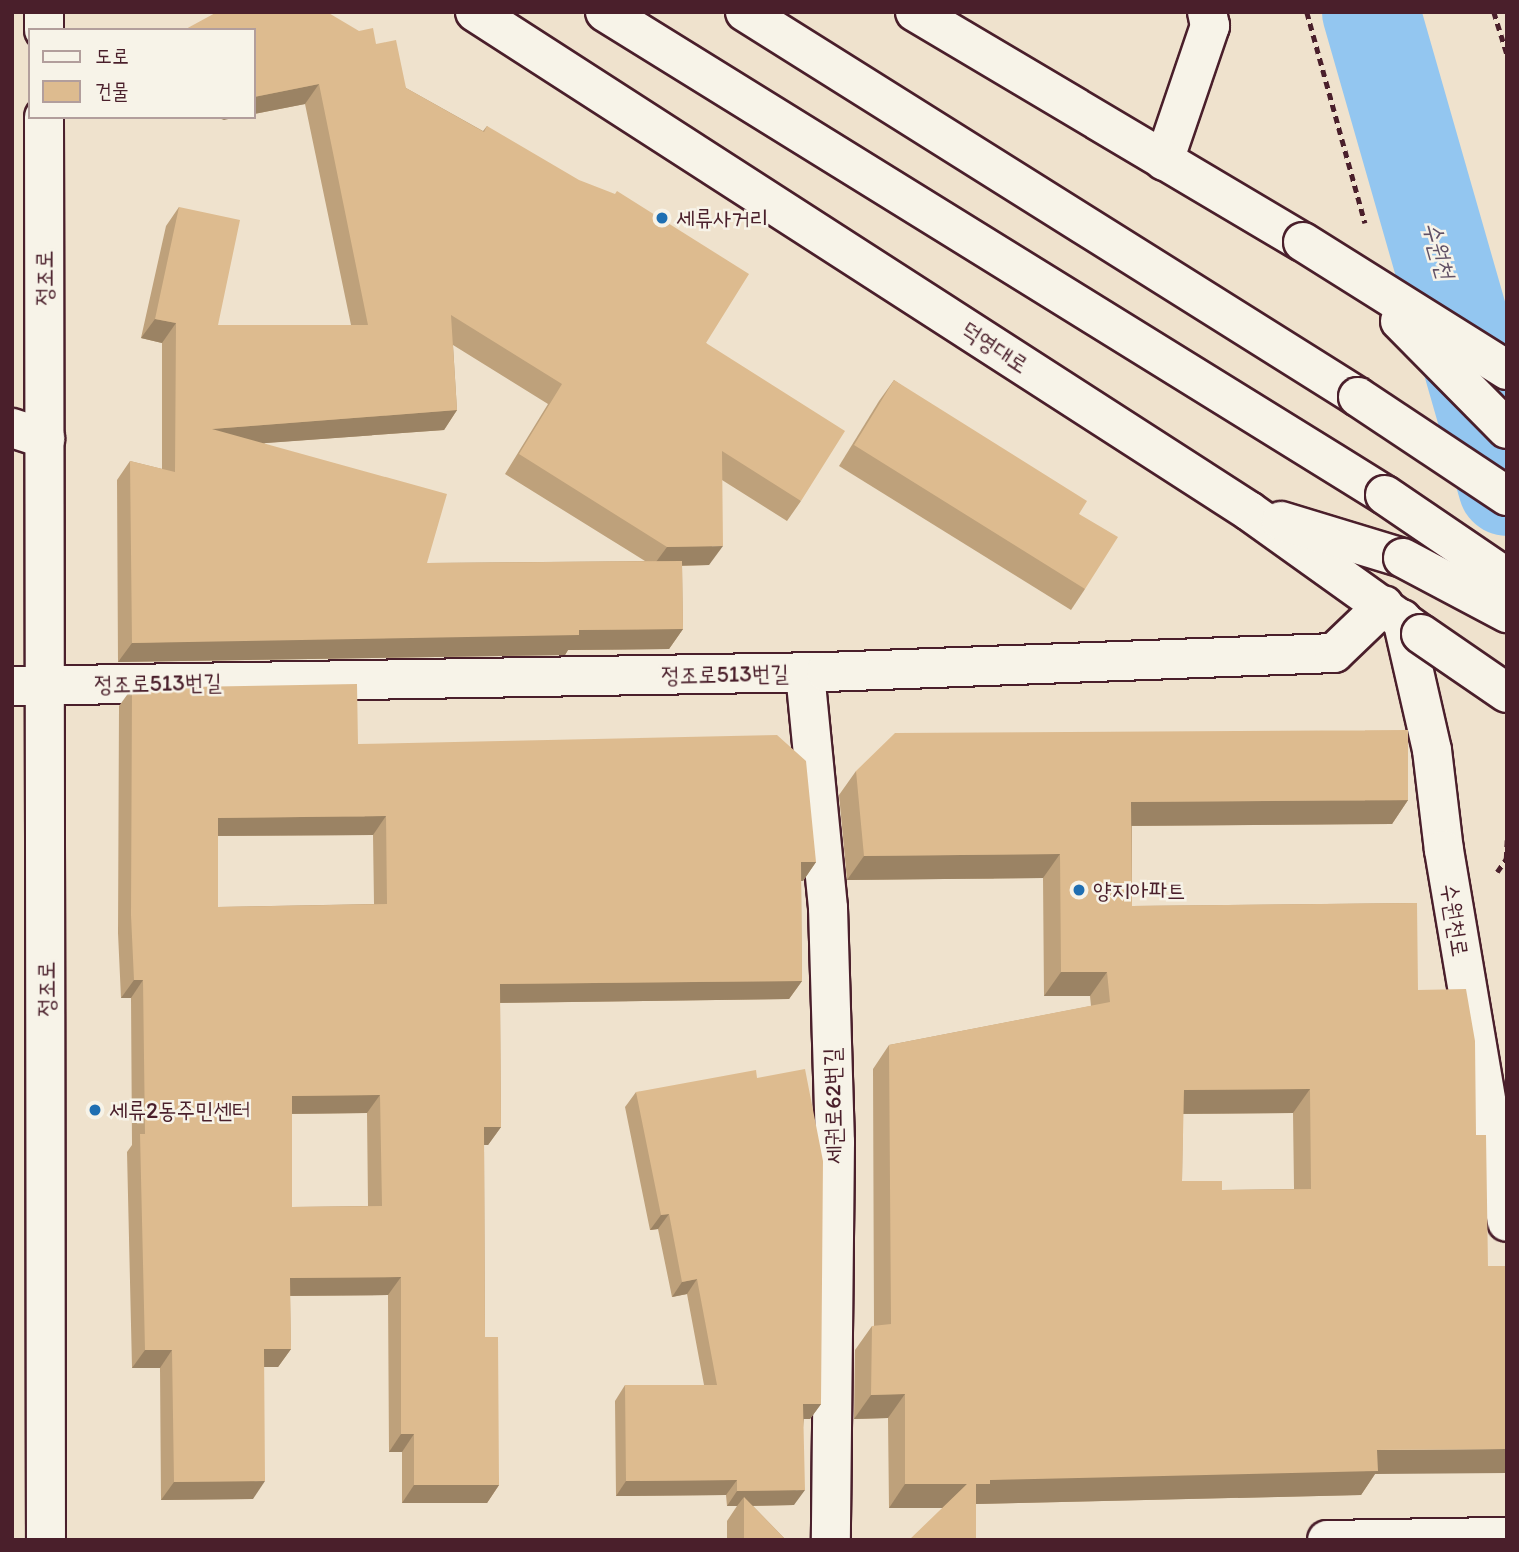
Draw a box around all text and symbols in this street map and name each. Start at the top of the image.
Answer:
legend [28,28,256,119]
text: 도로 [95,43,129,68]
text: 건물 [95,78,129,103]
place label: 세류사거리 [676,204,769,232]
marker: 세류사거리 [654,210,670,226]
water label: 수원천 [1417,218,1461,282]
street label: 정조로 [30,250,58,306]
street label: 덕영대로 [956,315,1034,379]
street label: 정조로513번길 [661,659,789,689]
street label: 정조로513번길 [94,668,222,698]
place label: 양지아파트 [1093,876,1186,904]
street label: 수원천로 [1436,881,1474,959]
marker: 양지아파트 [1071,882,1087,898]
street label: 정조로 [32,961,60,1017]
street label: 세권로62번길 [818,1047,848,1165]
place label: 세류2동주민센터 [109,1096,251,1124]
marker: 세류2동주민센터 [87,1102,103,1118]

